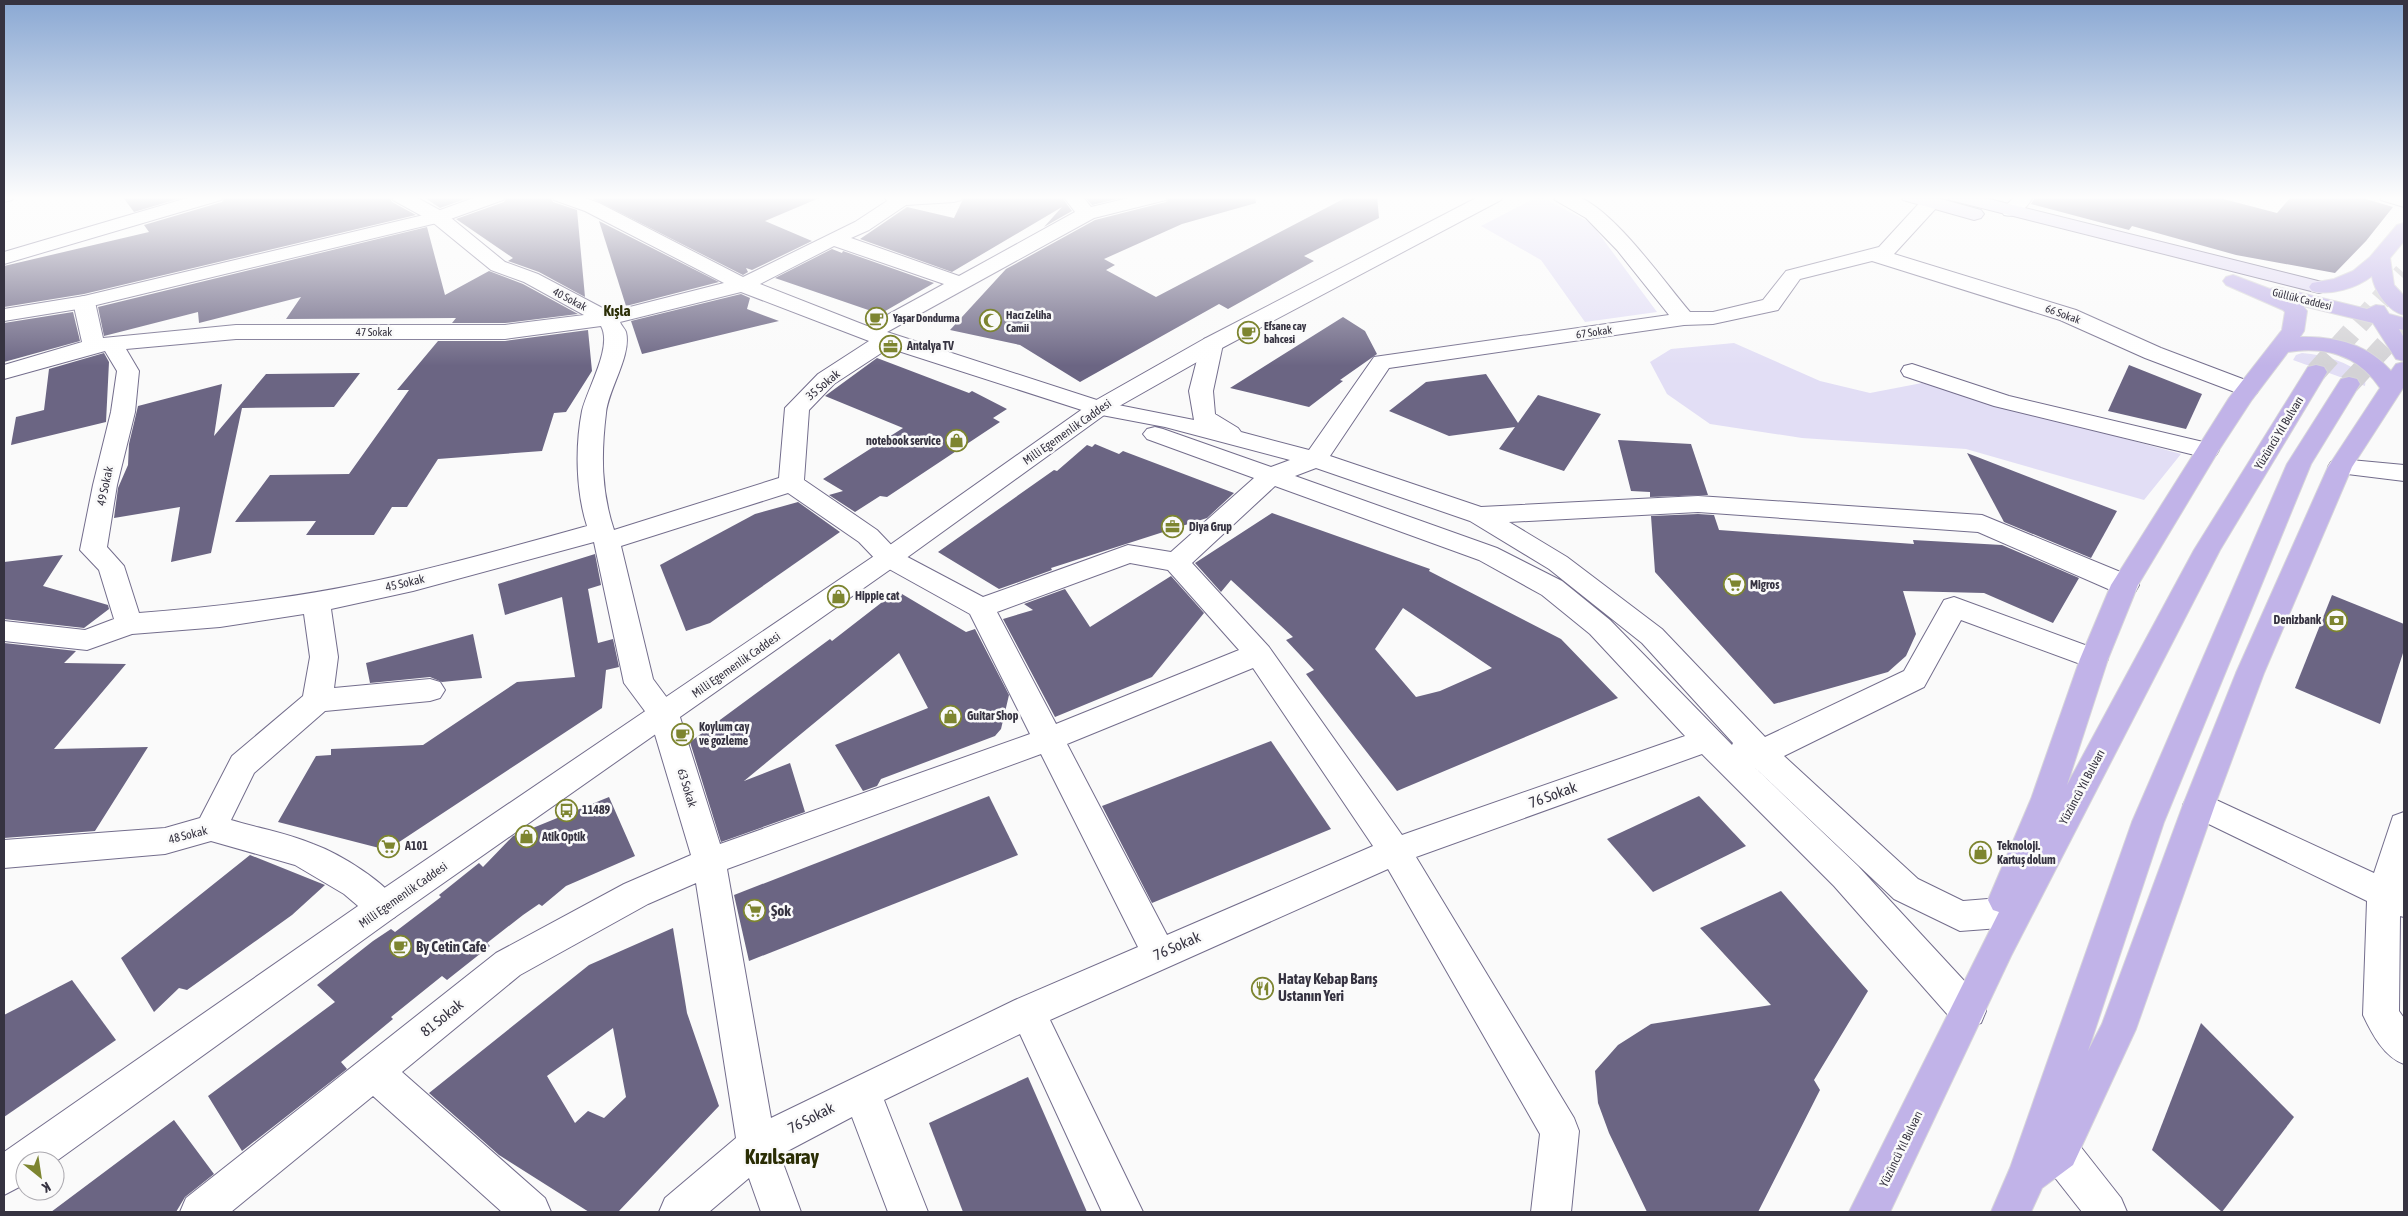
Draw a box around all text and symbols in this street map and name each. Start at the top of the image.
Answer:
street label: 40 Sokak [551,285,589,313]
street label: Güllük Caddesi [2271,286,2333,312]
district label: Kışla [603,302,631,319]
street label: 66 Sokak [2044,302,2082,326]
cafe icon: Yaşar Dondurma [865,306,889,330]
mosque icon: Hacı Zeliha Camii [978,309,1002,333]
place label: Hacı Zeliha Camii [1006,309,1051,334]
place label: Yaşar Dondurma [892,312,960,324]
cafe icon: Efsane cay bahcesi [1236,320,1260,344]
place label: Efsane cay bahcesi [1264,320,1307,345]
street label: 67 Sokak [1575,324,1613,340]
street label: 47 Sokak [356,326,392,338]
office icon: Antalya TV [879,334,903,358]
place label: Antalya TV [906,339,954,353]
street label: 35 Sokak [803,366,843,403]
street label: Yüzüncü Yıl Bulvarı [2252,394,2306,472]
street label: Milli Egemenlik Caddesi [1020,396,1114,468]
shop icon: notebook service [945,429,969,453]
place label: notebook service [866,434,942,448]
street label: 49 Sokak [94,464,116,507]
office icon: Diya Grup [1161,515,1185,539]
place label: Diya Grup [1189,520,1232,534]
street label: 45 Sokak [384,572,427,594]
supermarket icon: Migros [1722,573,1746,597]
place label: Migros [1750,578,1780,592]
shop icon: Hippie cat [827,584,851,608]
place label: Hippie cat [855,589,900,603]
bank icon: Denizbank [2325,608,2349,632]
place label: Denizbank [2274,613,2322,627]
street label: Milli Egemenlik Caddesi [689,629,783,701]
shop icon: Guitar Shop [939,704,963,728]
place label: Guitar Shop [967,709,1019,723]
place label: Koylum cay ve gozleme [699,720,749,748]
cafe icon: Koylum cay ve gozleme [671,722,695,746]
street label: Yüzüncü Yıl Bulvarı [2056,747,2108,827]
street label: 63 Sokak [674,767,700,810]
street label: 76 Sokak [1527,778,1579,811]
bus stop icon: 11489 [554,798,578,822]
place label: 11489 [582,803,611,817]
street label: 48 Sokak [167,823,210,847]
shop icon: Atik Optik [514,825,538,849]
place label: Atik Optik [541,830,586,844]
supermarket icon: A101 [377,834,401,858]
place label: A101 [404,839,428,853]
place label: Teknoloji. Kartuş dolum [1997,839,2056,867]
shop icon: Teknoloji. Kartuş dolum [1969,841,1993,865]
street label: Milli Egemenlik Caddesi [356,859,450,931]
supermarket icon: Şok [743,899,767,923]
place label: Şok [771,902,791,919]
street label: 76 Sokak [1151,928,1203,963]
cafe icon: By Cetin Cafe [388,935,412,959]
place label: By Cetin Cafe [416,938,487,955]
place label: Hatay Kebap Barış Ustanın Yeri [1278,970,1378,1004]
restaurant icon: Hatay Kebap Barış Ustanın Yeri [1250,976,1274,1000]
street label: 81 Sokak [417,995,467,1040]
street label: 76 Sokak [785,1099,837,1136]
street label: Yüzüncü Yıl Bulvarı [1877,1109,1925,1189]
district label: Kızılsaray [745,1144,820,1168]
north arrow [15,1151,65,1201]
text: K [39,1179,53,1196]

